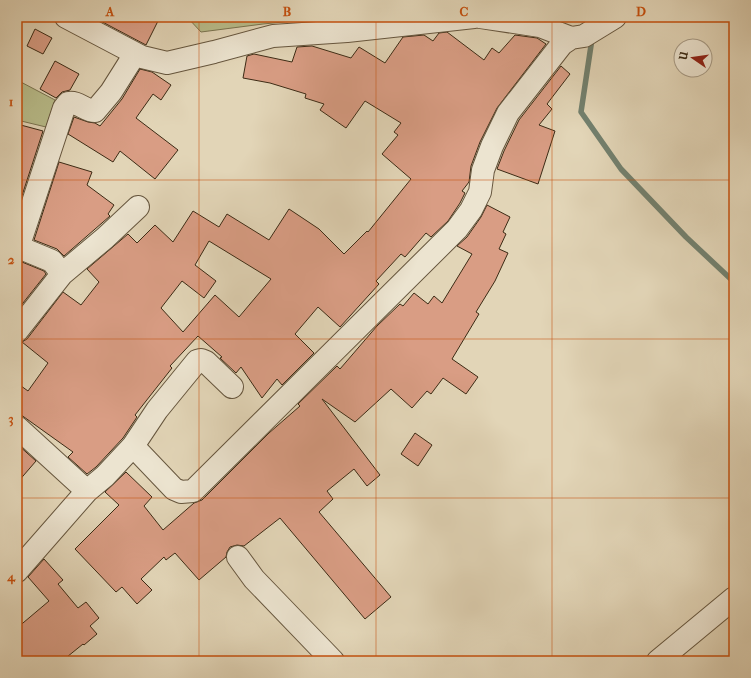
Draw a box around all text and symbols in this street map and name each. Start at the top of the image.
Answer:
text: A [105,4,115,19]
text: B [283,4,292,19]
text: C [460,4,469,19]
text: D [636,4,646,19]
north arrow [673,38,713,78]
text: U [676,50,691,62]
text: 1 [9,94,14,109]
text: 2 [8,252,15,267]
text: 3 [8,411,14,427]
text: 4 [6,569,16,585]

